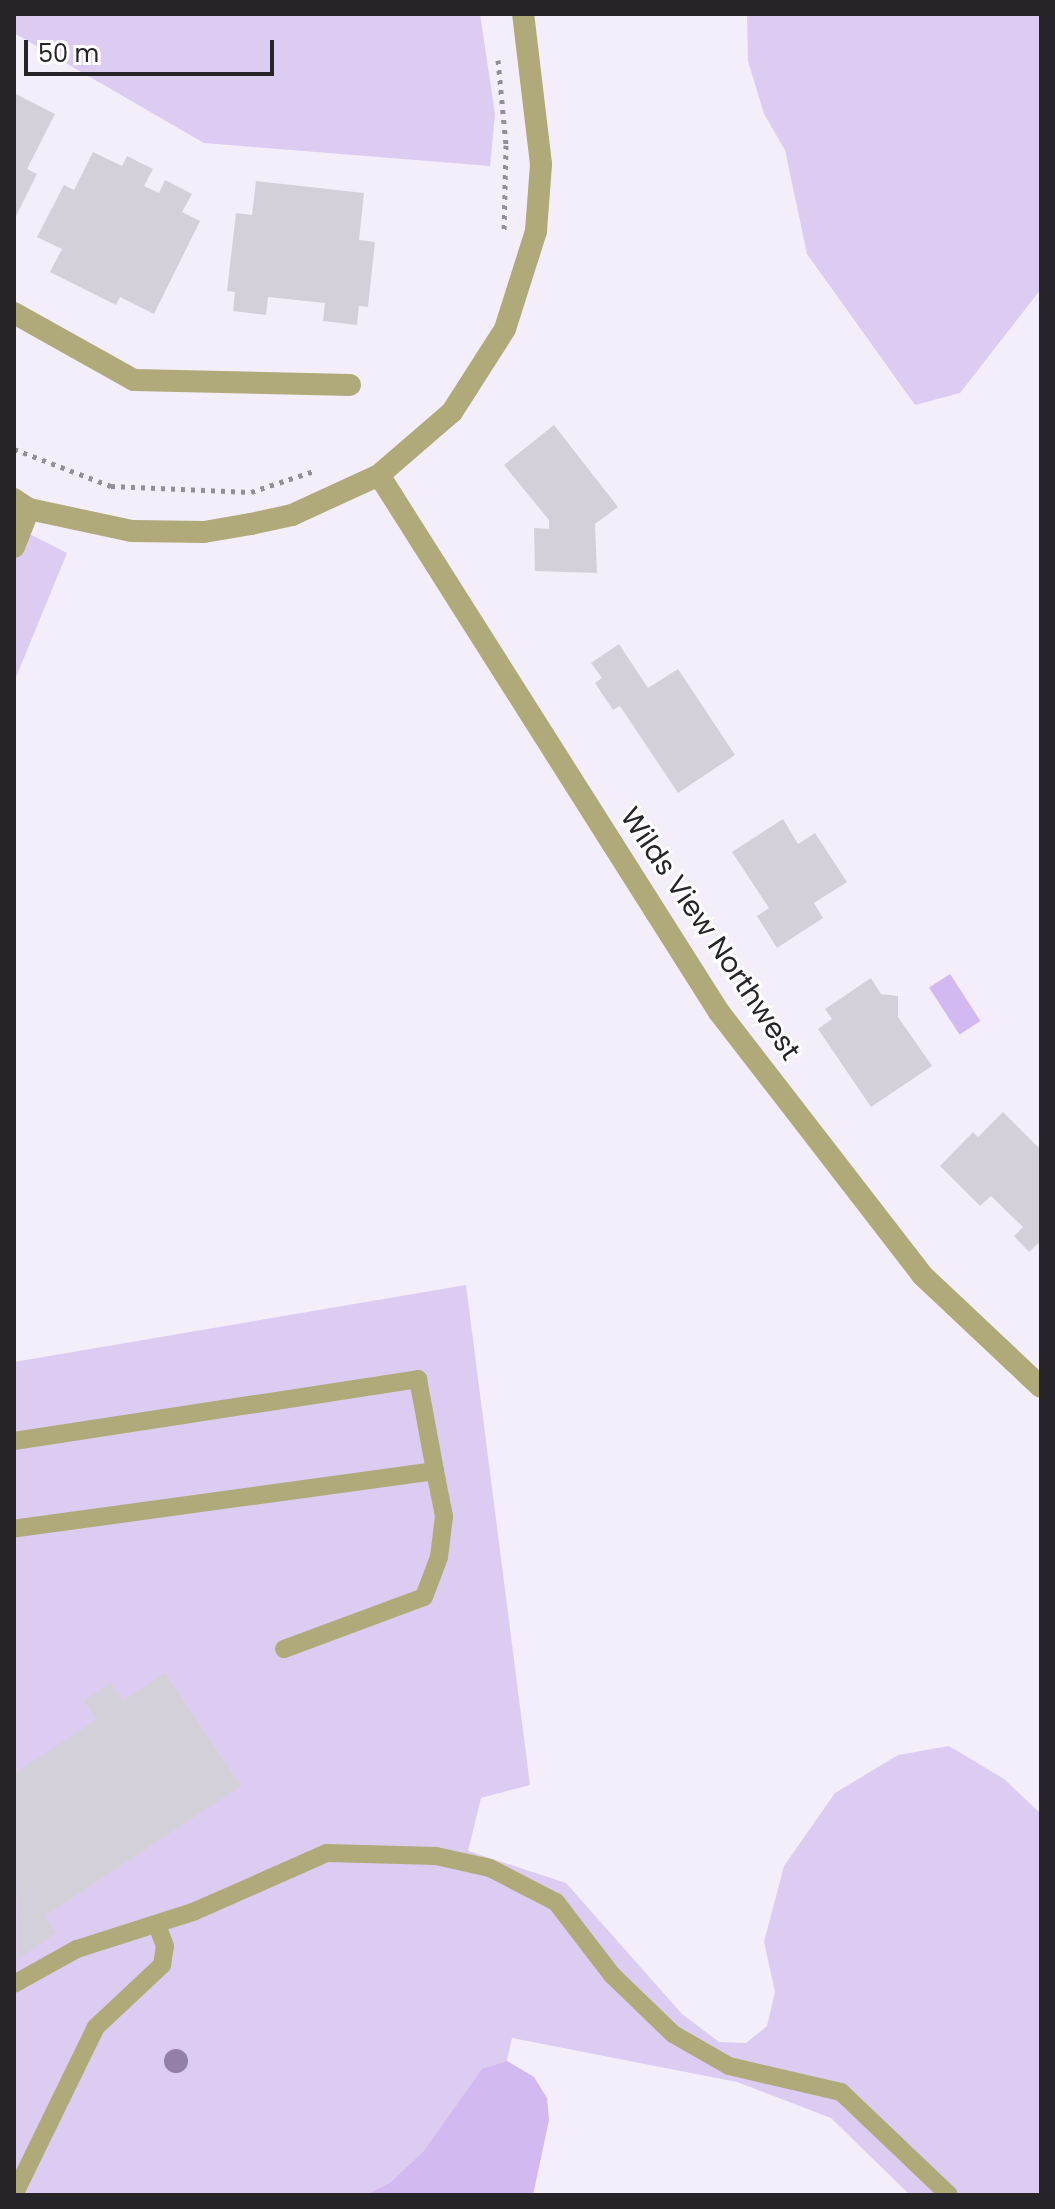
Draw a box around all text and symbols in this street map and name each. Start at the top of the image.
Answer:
scale bar [28,24,278,74]
text: 50 m [38,37,99,70]
street label: Wilds View Northwest [613,801,807,1067]

